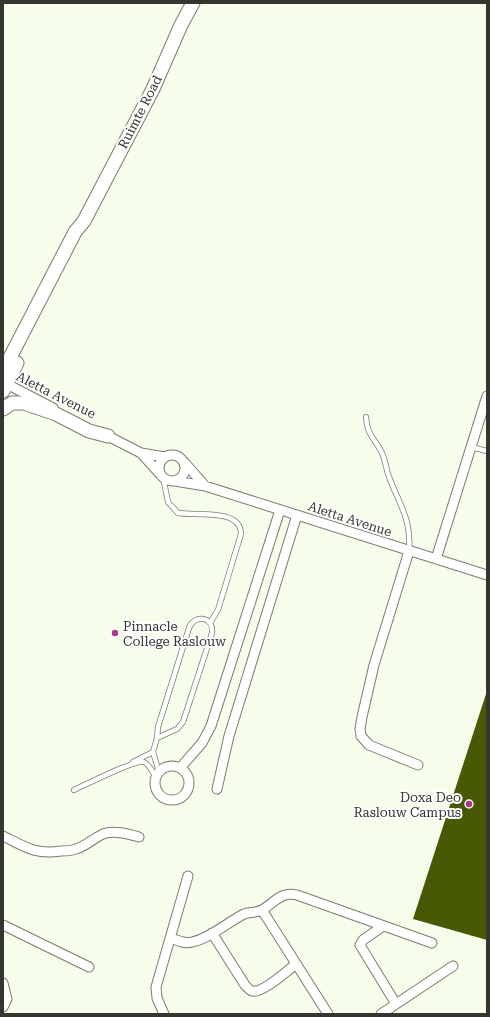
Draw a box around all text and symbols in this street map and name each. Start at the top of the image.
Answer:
street label: Ruimte Road [115,72,165,151]
street label: Aletta Avenue [14,369,98,421]
street label: Aletta Avenue [306,498,394,540]
place label: Pinnacle College Raslouw [123,619,226,649]
marker: Pinnacle College Raslouw [110,628,120,638]
place label: Doxa Deo Raslouw Campus [354,790,461,820]
marker: Doxa Deo Raslouw Campus [464,799,474,809]

